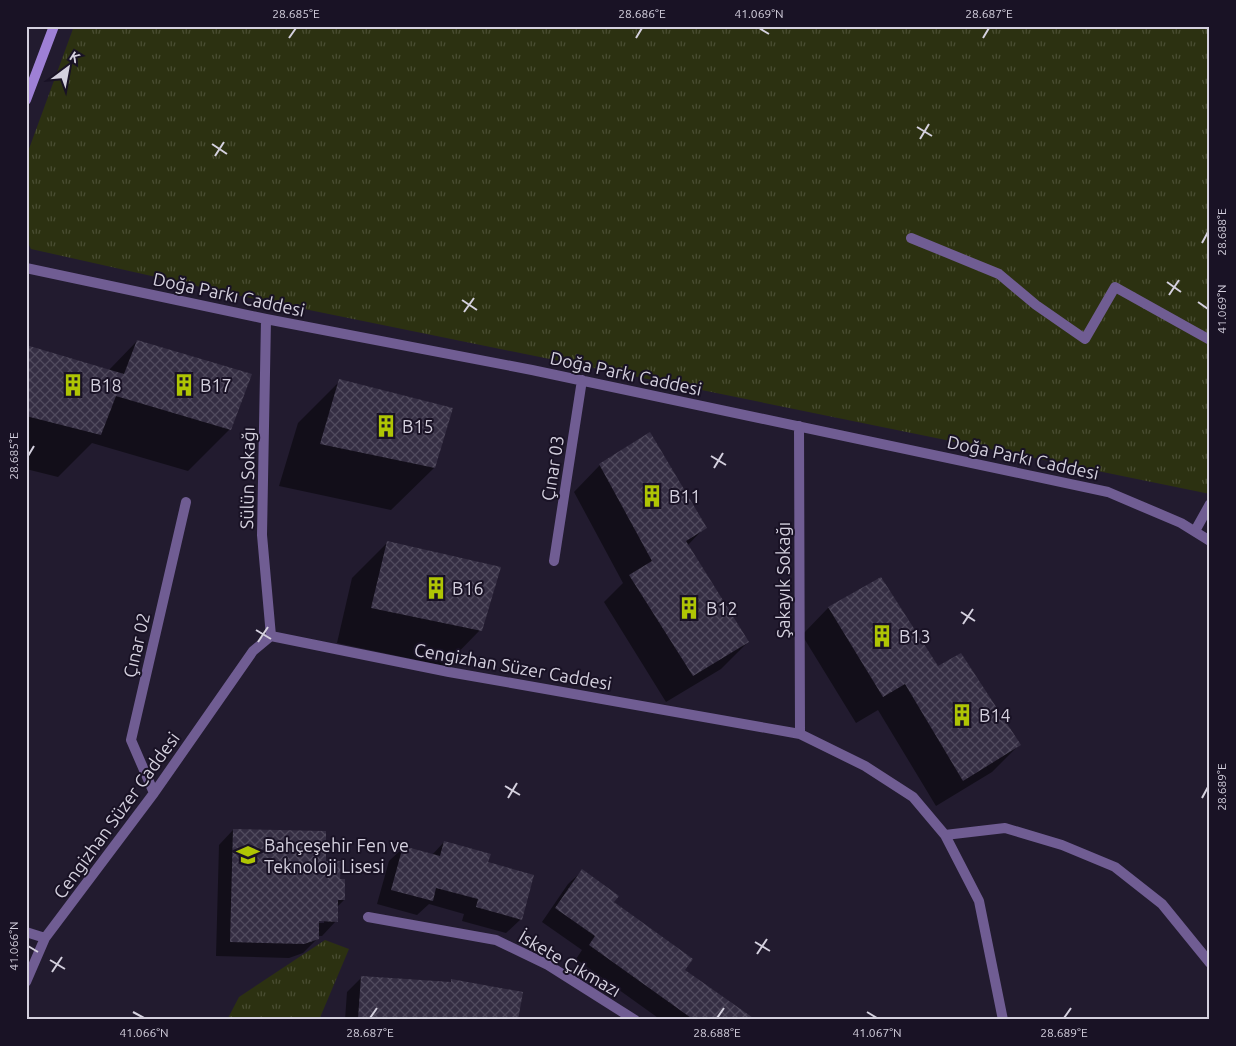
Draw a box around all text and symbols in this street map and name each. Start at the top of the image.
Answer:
text: 28.685°E [272,7,320,20]
text: 28.686°E [618,7,666,20]
text: 41.069°N [734,7,784,20]
text: 28.687°E [965,7,1013,20]
north arrow [42,42,92,92]
text: K [67,48,84,67]
text: 28.688°E [1215,208,1228,256]
street label: Doğa Parkı Caddesi [151,268,307,320]
text: 41.069°N [1215,284,1228,334]
street label: Doğa Parkı Caddesi [548,347,704,399]
building icon: B18 [60,372,86,398]
building icon: B17 [171,372,197,398]
place label: B18 [90,375,122,395]
place label: B17 [200,375,232,395]
building icon: B15 [373,413,399,439]
place label: B15 [402,416,434,436]
street label: Sülün Sokağı [236,427,258,529]
street label: Doğa Parkı Caddesi [945,431,1101,483]
text: 28.685°E [7,432,20,480]
street label: Çınar 03 [537,434,567,502]
building icon: B11 [639,483,665,509]
place label: B11 [669,486,701,506]
street label: Şakayık Sokağı [773,522,793,638]
building icon: B16 [423,575,449,601]
place label: B16 [452,578,484,598]
building icon: B12 [676,595,702,621]
place label: B12 [706,598,738,618]
street label: Çınar 02 [119,611,153,679]
building icon: B13 [869,623,895,649]
place label: B13 [899,626,931,646]
street label: Cengizhan Süzer Caddesi [413,639,613,693]
building icon: B14 [949,702,975,728]
place label: B14 [979,705,1011,725]
street label: Cengizhan Süzer Caddesi [49,728,183,902]
text: 28.689°E [1215,763,1228,811]
place label: Bahçeşehir Fen ve Teknoloji Lisesi [264,835,409,876]
school or university icon: Bahçeşehir Fen ve Teknoloji Lisesi [235,842,261,868]
text: 41.066°N [7,921,20,971]
street label: İskete Çıkmazı [516,926,624,1000]
text: 41.066°N [119,1026,169,1039]
text: 28.687°E [346,1026,394,1039]
text: 28.688°E [693,1026,741,1039]
text: 41.067°N [852,1026,902,1039]
text: 28.689°E [1040,1026,1088,1039]

